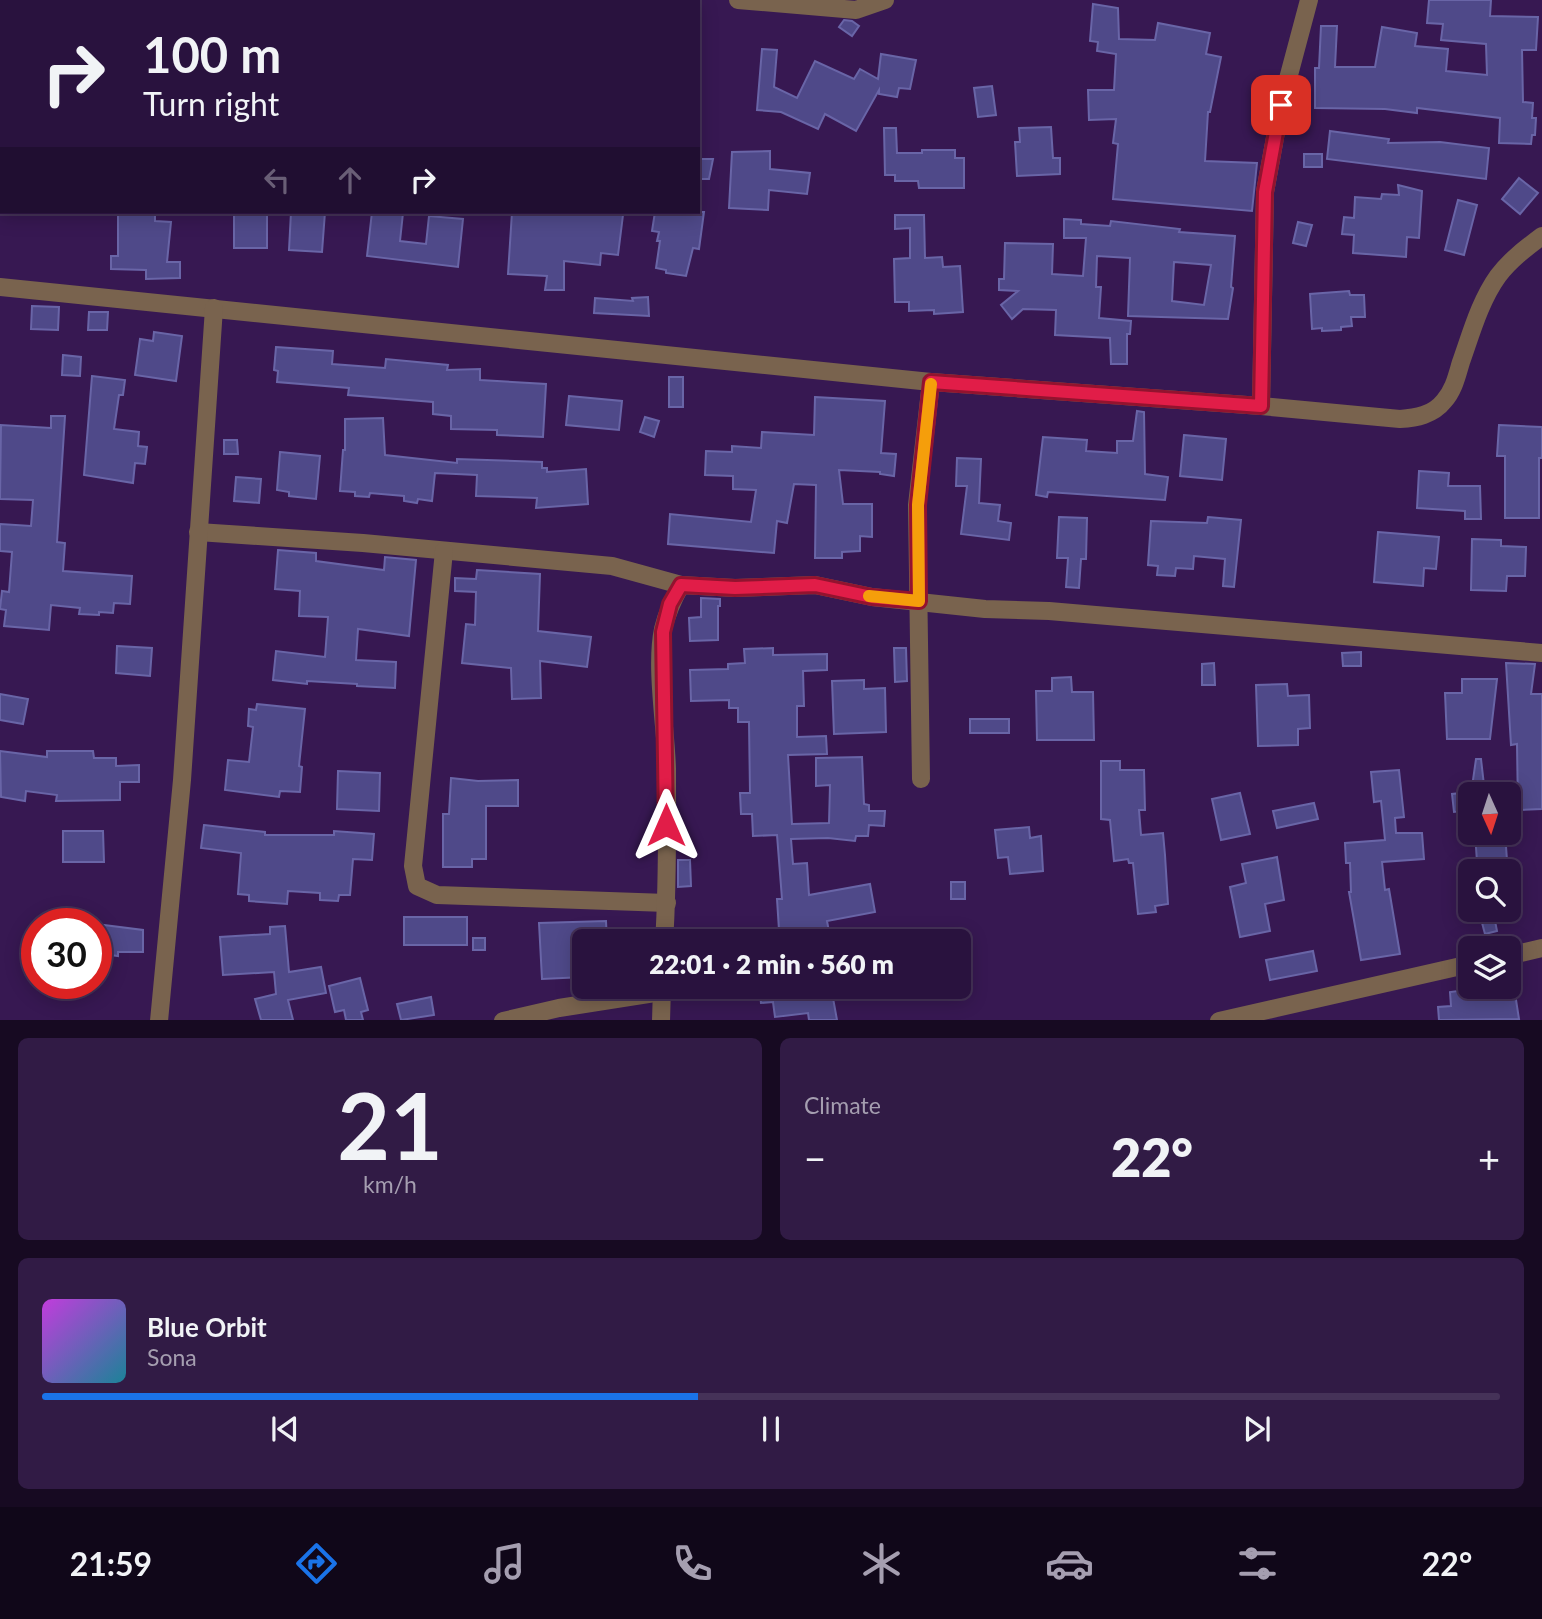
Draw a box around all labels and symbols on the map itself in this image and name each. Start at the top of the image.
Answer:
pin [1251,75,1311,135]
north arrow [1458,782,1521,845]
position arrow [629,788,703,862]
speed limit sign: 30 [21,908,112,999]

